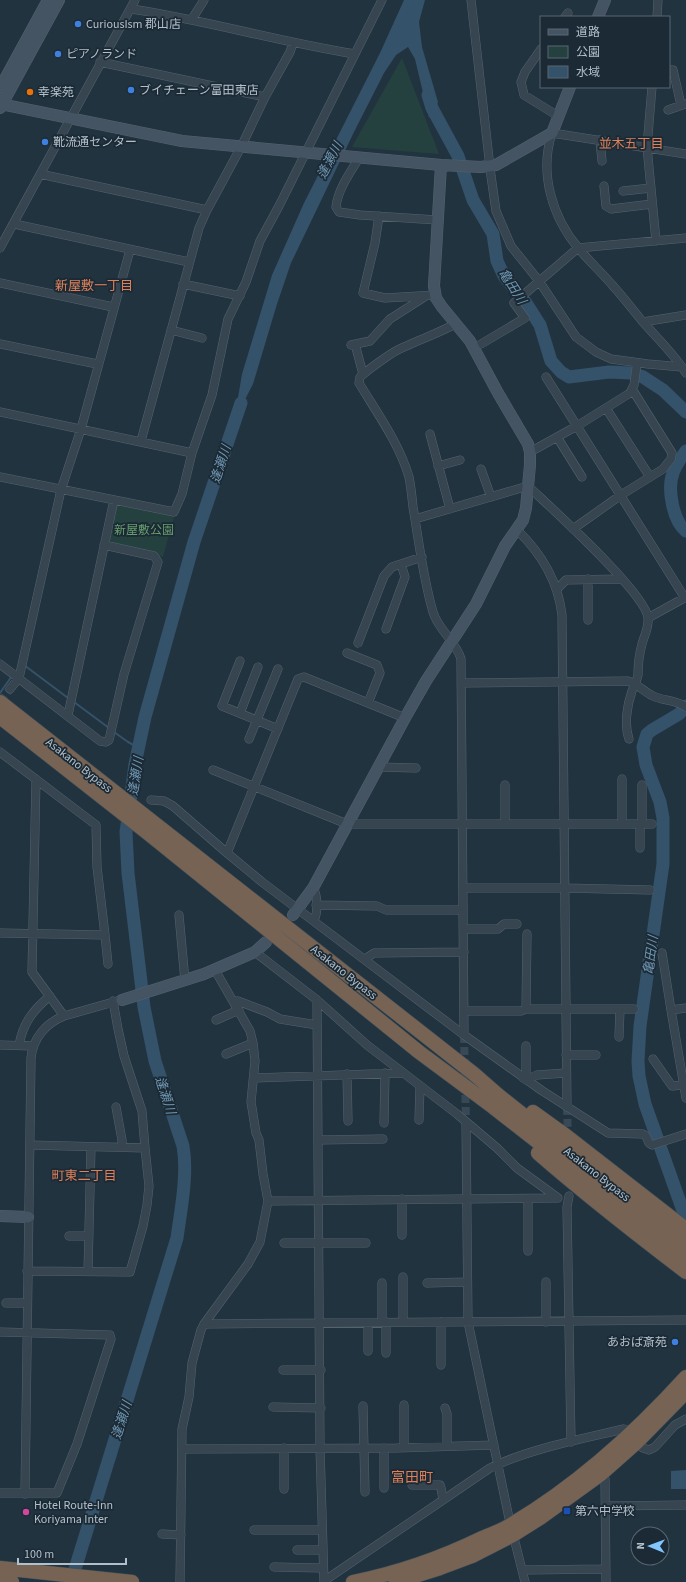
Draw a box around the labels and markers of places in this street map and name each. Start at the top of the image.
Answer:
place label: CuriousIsm 郡山店 [86,16,181,33]
marker: CuriousIsm 郡山店 [73,19,83,29]
place label: ピアノランド [66,46,137,63]
marker: ピアノランド [53,49,63,59]
place label: ブイチェーン富田東店 [139,82,258,99]
place label: 幸楽苑 [38,84,74,101]
marker: ブイチェーン富田東店 [126,85,136,95]
marker: 幸楽苑 [25,87,35,97]
place label: 靴流通センター [53,134,137,151]
marker: 靴流通センター [40,137,50,147]
place label: あおば斎苑 [607,1334,667,1351]
marker: あおば斎苑 [670,1337,680,1347]
place label: Hotel Route-Inn Koriyama Inter [34,1497,113,1528]
place label: 第六中学校 [575,1503,635,1520]
marker: 第六中学校 [562,1506,572,1516]
marker: Hotel Route-Inn Koriyama Inter [21,1507,31,1517]

